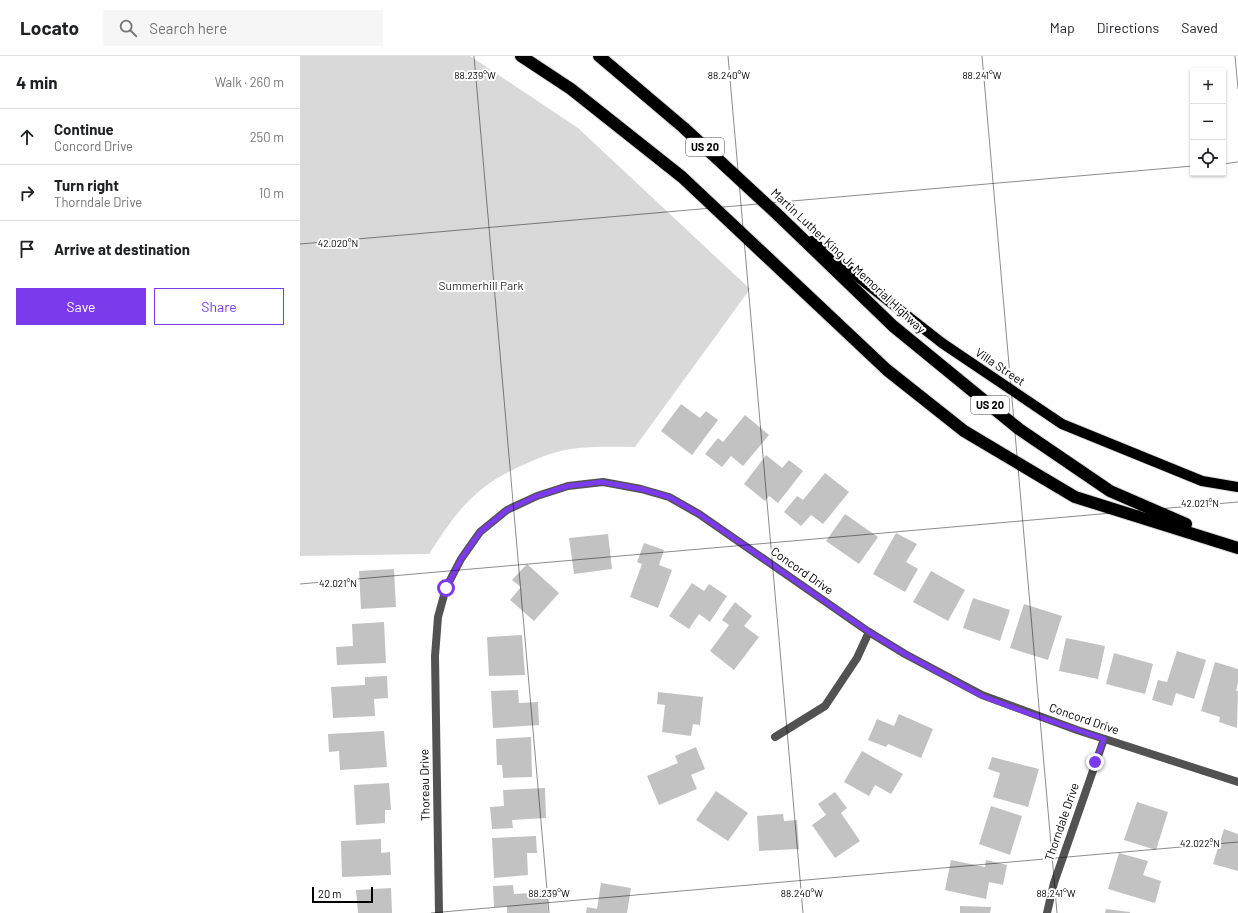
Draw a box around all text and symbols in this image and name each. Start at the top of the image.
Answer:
search box [103,10,383,46]
text: Locato [20,16,79,39]
icon: search [117,17,139,39]
text: Search here [149,19,227,37]
text: Map [1050,19,1075,36]
text: Directions [1097,19,1159,36]
text: Saved [1181,19,1218,36]
map controls [1190,68,1226,176]
button: + [1190,68,1226,104]
text: 88.239°W [454,69,496,81]
text: 88.240°W [708,69,750,81]
text: 88.241°W [962,69,1002,81]
text: 4 min [16,72,58,92]
text: Walk · 260 m [215,74,284,90]
button: − [1190,104,1226,140]
text: Continue [54,120,114,138]
icon: ahead [16,126,38,148]
text: 250 m [250,129,284,145]
text: Concord Drive [54,138,133,154]
road number: US 20 [686,138,724,156]
button: locate [1190,140,1226,176]
text: Turn right [54,176,119,194]
icon: right [16,182,38,204]
text: 10 m [259,185,284,201]
street label: Martin Luther King Jr Memorial Highway [769,185,929,336]
text: Thorndale Drive [54,194,142,210]
text: 42.020°N [318,237,358,249]
icon: arrive [16,238,38,260]
text: Arrive at destination [54,240,190,258]
park label: Summerhill Park [439,278,524,292]
button: Save [16,288,146,325]
button: Share [154,288,284,325]
street label: Villa Street [973,344,1028,388]
road number: US 20 [971,396,1009,414]
text: 42.021°N [1181,497,1219,509]
street label: Concord Drive [769,544,836,597]
text: 42.021°N [319,577,357,589]
route start [437,579,455,597]
street label: Concord Drive [1048,700,1121,737]
street label: Thoreau Drive [416,749,432,821]
route end [1086,753,1104,771]
street label: Thorndale Drive [1041,781,1081,862]
text: 42.022°N [1180,837,1220,849]
scale bar [312,885,373,904]
text: 20 m [318,887,341,900]
text: 88.239°W [528,887,570,899]
text: 88.240°W [781,887,823,899]
text: 88.241°W [1036,887,1076,899]

